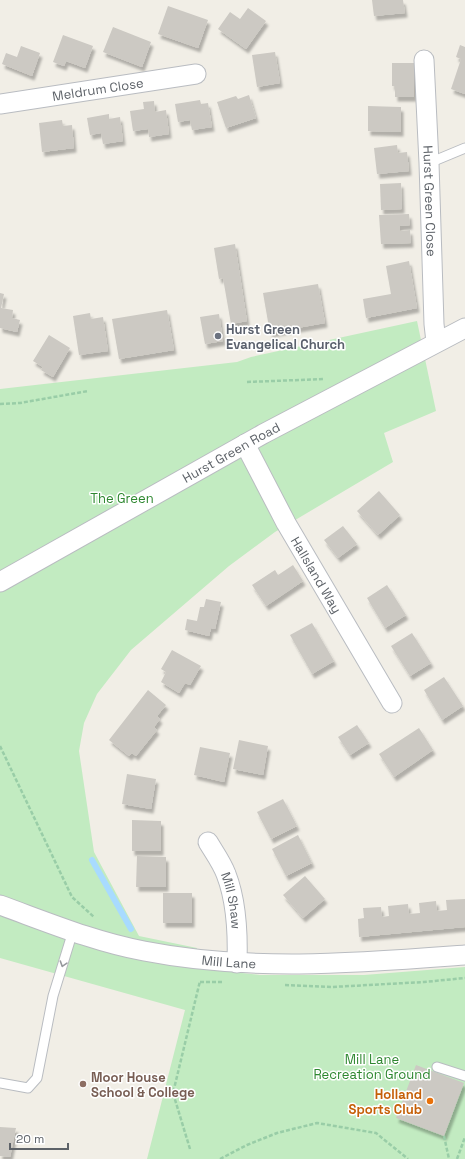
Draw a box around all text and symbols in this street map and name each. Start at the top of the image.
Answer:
street label: Meldrum Close [51,74,145,105]
street label: Hurst Green Close [419,145,440,257]
place label: Hurst Green Evangelical Church [226,321,345,353]
marker: Hurst Green Evangelical Church [213,331,223,341]
street label: Hurst Green Road [179,419,283,487]
park label: The Green [90,490,154,507]
street label: Hallsland Way [287,534,345,616]
street label: Mill Shaw [217,870,245,930]
street label: Mill Lane [201,952,256,972]
one-way arrow [59,960,68,967]
park label: Mill Lane Recreation Ground [313,1051,431,1083]
place label: Moor House School & College [91,1069,195,1101]
marker: Moor House School & College [78,1079,88,1089]
place label: Holland Sports Club [349,1086,422,1118]
marker: Holland Sports Club [425,1096,435,1106]
scale bar [10,1125,68,1151]
text: 20 m [16,1131,44,1147]

